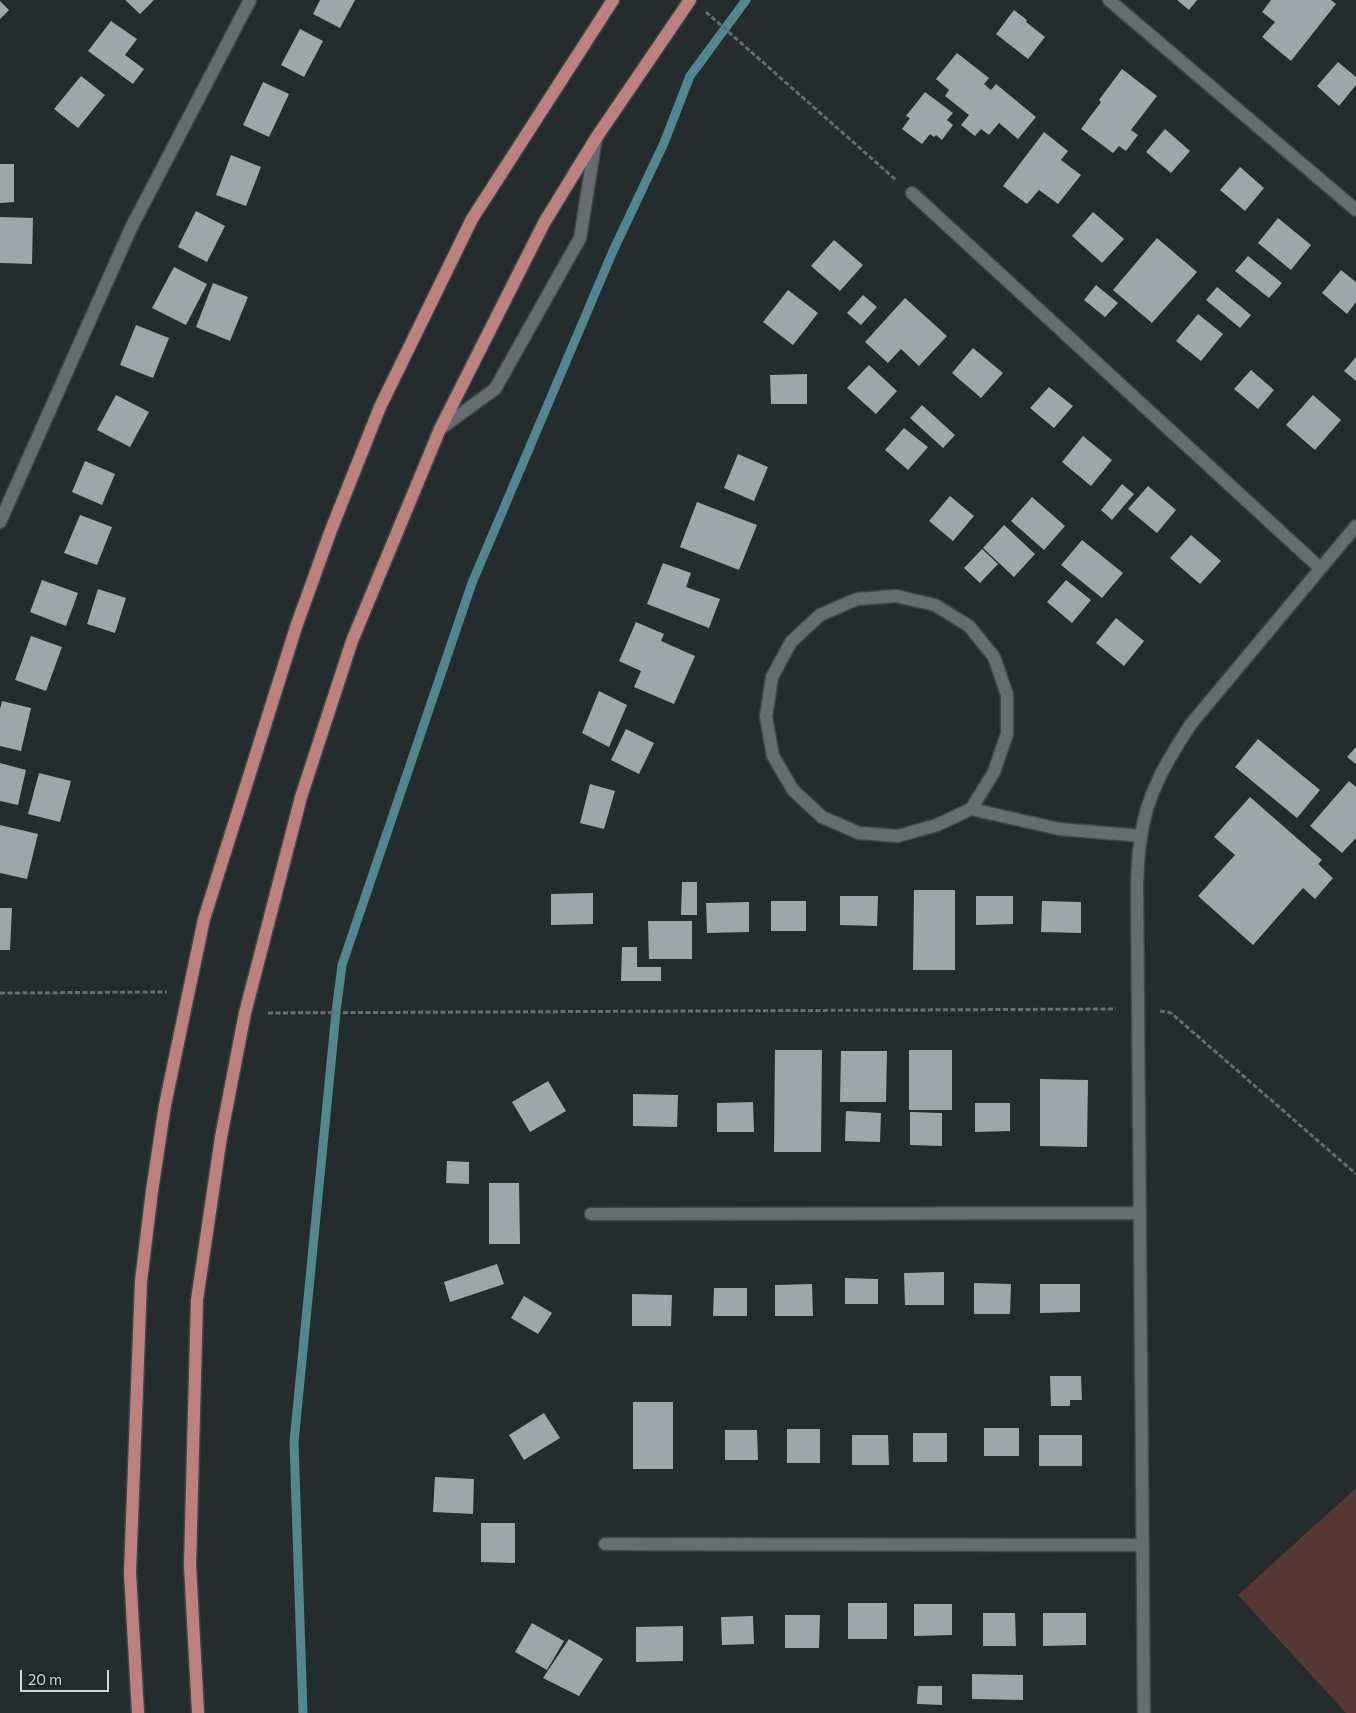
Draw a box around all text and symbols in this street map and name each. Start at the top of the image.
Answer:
scale bar [22,1660,111,1692]
text: 20 m [28,1670,62,1688]

